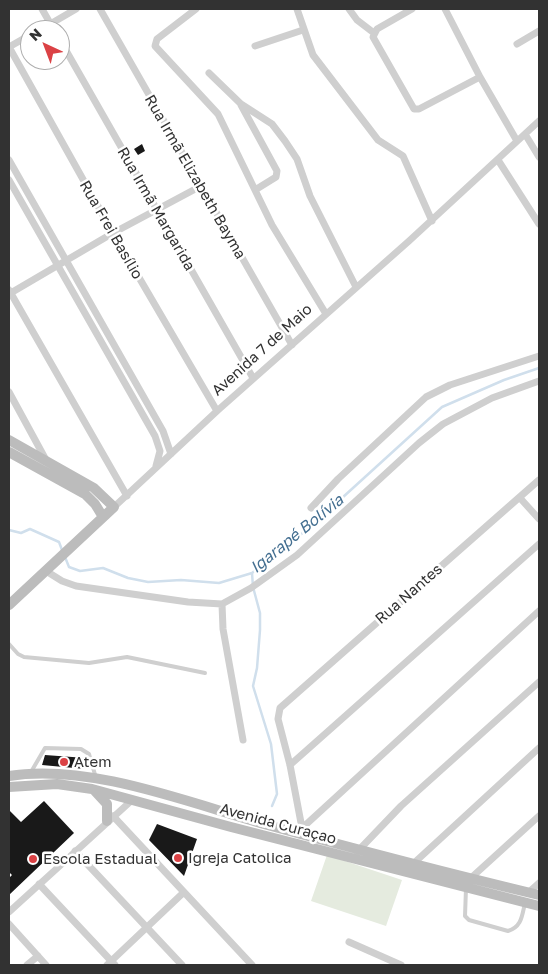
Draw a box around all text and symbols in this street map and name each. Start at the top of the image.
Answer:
north arrow [20,20,70,70]
text: N [25,25,45,44]
street label: Rua Irmã Elizabeth Bayma [141,92,249,262]
street label: Rua Irmã Margarida [113,144,199,274]
street label: Rua Frei Basílio [75,177,147,283]
street label: Avenida 7 de Maio [208,300,316,400]
water label: Igarapé Bolívia [247,491,347,577]
street label: Rua Nantes [372,560,446,628]
place label: Atem [74,753,111,771]
marker: Atem [58,756,70,768]
street label: Avenida Curaçao [218,800,338,848]
place label: Igreja Catolica [188,849,292,867]
place label: Escola Estadual [43,850,157,868]
marker: Igreja Catolica [172,852,184,864]
marker: Escola Estadual [27,853,39,865]

